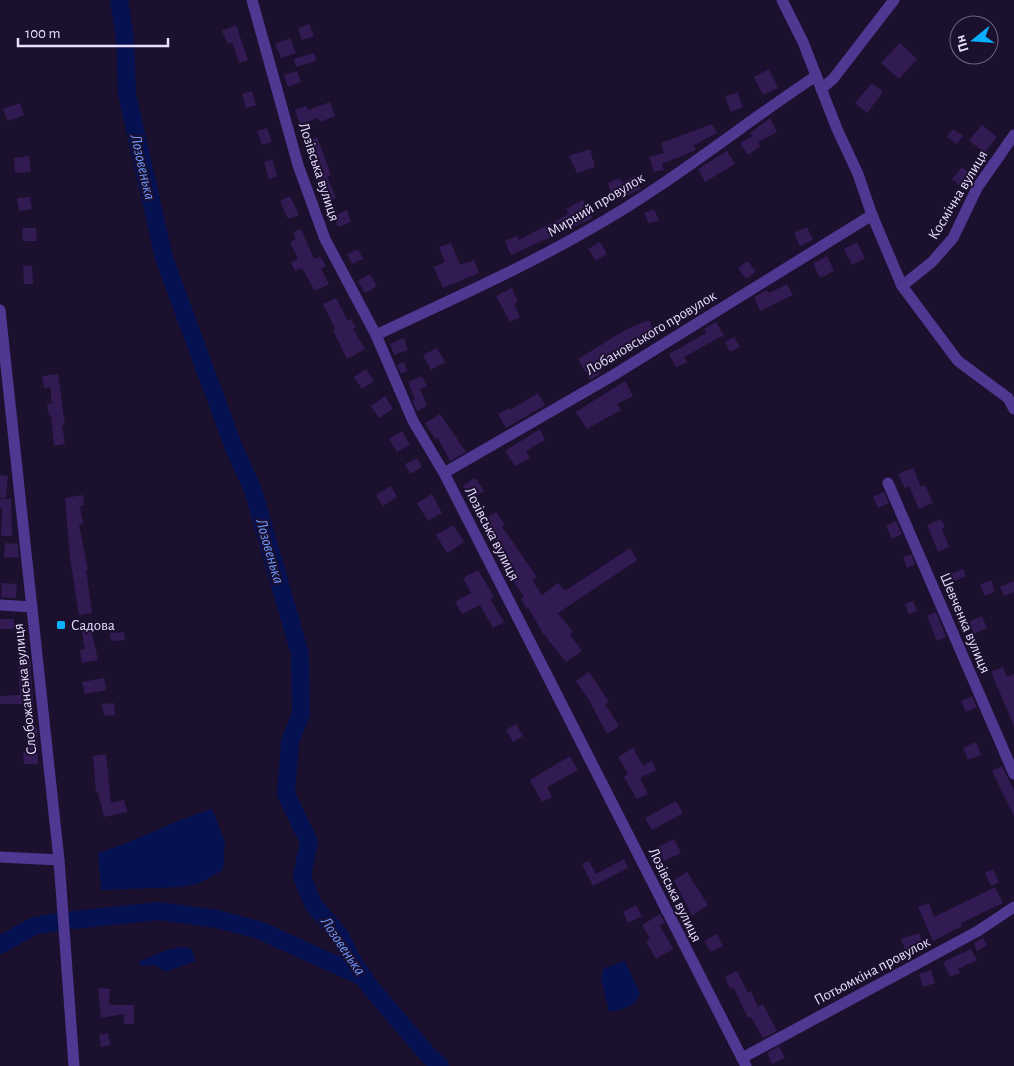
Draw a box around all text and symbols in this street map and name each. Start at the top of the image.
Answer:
scale bar [18,15,168,47]
north arrow [949,15,999,65]
text: 100 m [25,26,60,41]
text: Пн [953,33,972,54]
street label: Лозівська вулиця [296,121,342,223]
water label: Лозовенька [127,132,158,202]
street label: Космічна вулиця [926,148,990,242]
street label: Мирний провулок [545,170,647,240]
street label: Лобановського провулок [583,288,719,378]
street label: Лозівська вулиця [462,485,522,583]
water label: Лозовенька [253,516,287,586]
street label: Шевченка вулиця [937,570,993,676]
place label: Садова [71,618,115,633]
marker: Садова [55,619,67,631]
street label: Слобожанська вулиця [11,623,39,755]
street label: Лозівська вулиця [646,845,704,945]
water label: Лозовенька [317,913,368,978]
street label: Потьомкіна провулок [812,934,933,1008]

